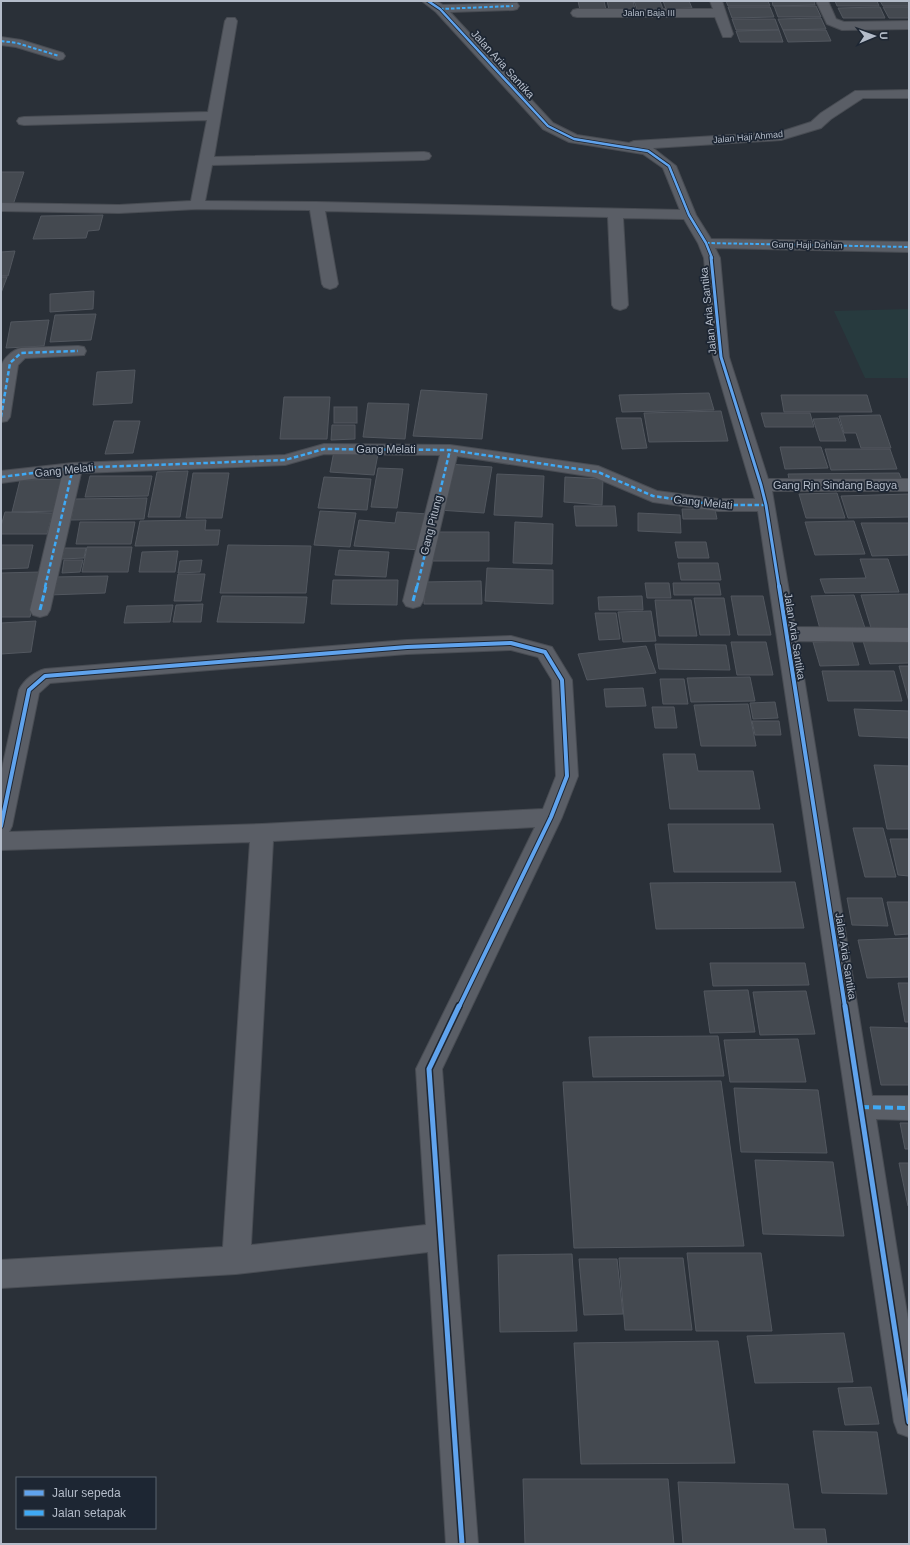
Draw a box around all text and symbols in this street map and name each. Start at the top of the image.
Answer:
street label: Jalan Baja III [623,8,675,18]
north arrow [854,16,894,56]
street label: Jalan Aria Santika [469,27,538,101]
text: U [878,31,890,40]
street label: Jalan Haji Ahmad [713,129,783,145]
street label: Gang Haji Dahlan [771,239,843,251]
street label: Jalan Aria Santika [697,266,719,355]
street label: Gang Melati [356,443,416,455]
street label: Gang Melati [34,461,94,479]
street label: Gang Rjn Sindang Bagya [773,479,898,491]
street label: Gang Melati [673,493,733,511]
street label: Gang Pitung [418,494,444,556]
street label: Jalan Aria Santika [782,592,808,681]
street label: Jalan Aria Santika [833,912,859,1001]
legend [16,1477,156,1529]
text: Jalur sepeda [52,1486,121,1500]
text: Jalan setapak [52,1506,127,1520]

